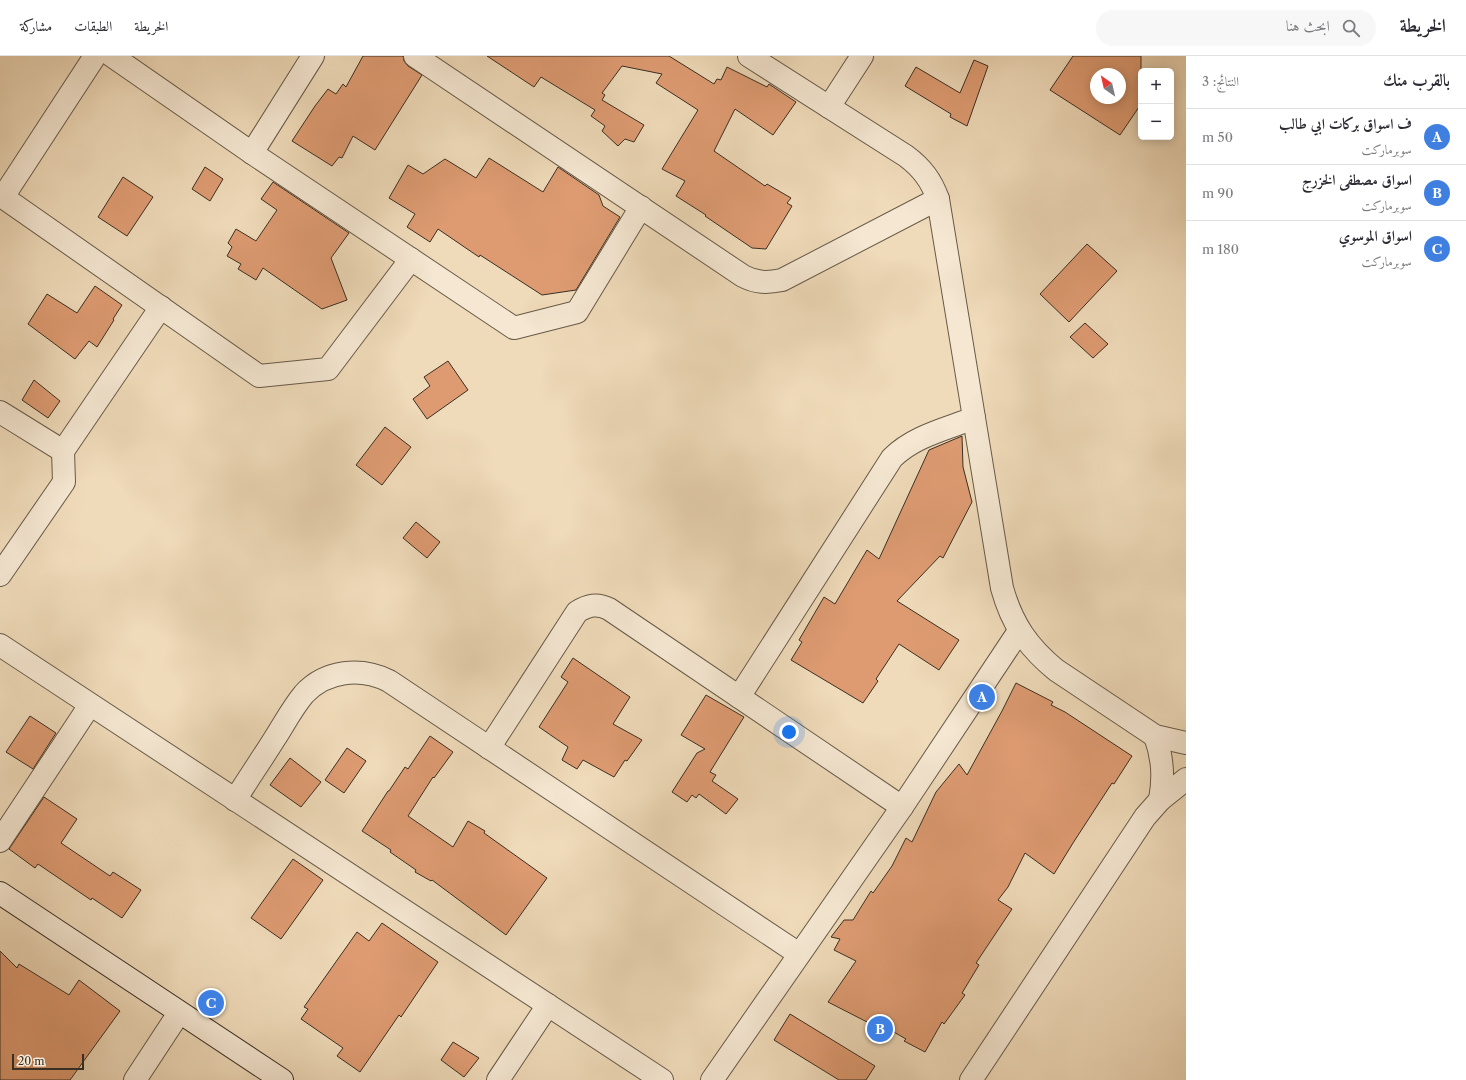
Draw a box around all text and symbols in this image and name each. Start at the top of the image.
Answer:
search box [1096,10,1376,46]
text: الخريطة [1400,14,1446,37]
text: ابحث هنا [1286,16,1330,35]
text: مشاركة [20,17,52,35]
text: الطبقات [74,17,112,35]
text: الخريطة [134,17,168,35]
icon: search [1340,17,1362,39]
north arrow [1090,68,1126,104]
map controls [1138,68,1174,140]
button: + [1138,68,1174,104]
text: بالقرب منك [1383,70,1450,90]
text: النتائج: 3 [1202,73,1239,89]
button: − [1138,104,1174,140]
text: ف اسواق بركات ابي طالب [1279,114,1412,133]
text: 50 m [1202,129,1233,145]
text: A [1432,129,1442,145]
text: سوبرماركت [1362,141,1412,157]
text: اسواق مصطفى الخزرج [1302,170,1412,189]
text: 90 m [1202,185,1233,201]
text: B [1432,185,1442,201]
text: سوبرماركت [1362,197,1412,213]
text: اسواق الموسوي [1339,226,1412,245]
text: 180 m [1202,241,1239,257]
text: C [1432,241,1442,257]
text: سوبرماركت [1362,253,1412,269]
pin: A [969,682,995,712]
your location [779,722,799,742]
pin: C [198,988,224,1018]
pin: B [867,1014,893,1044]
scale bar [12,1052,84,1071]
text: 20 m [18,1054,44,1068]

